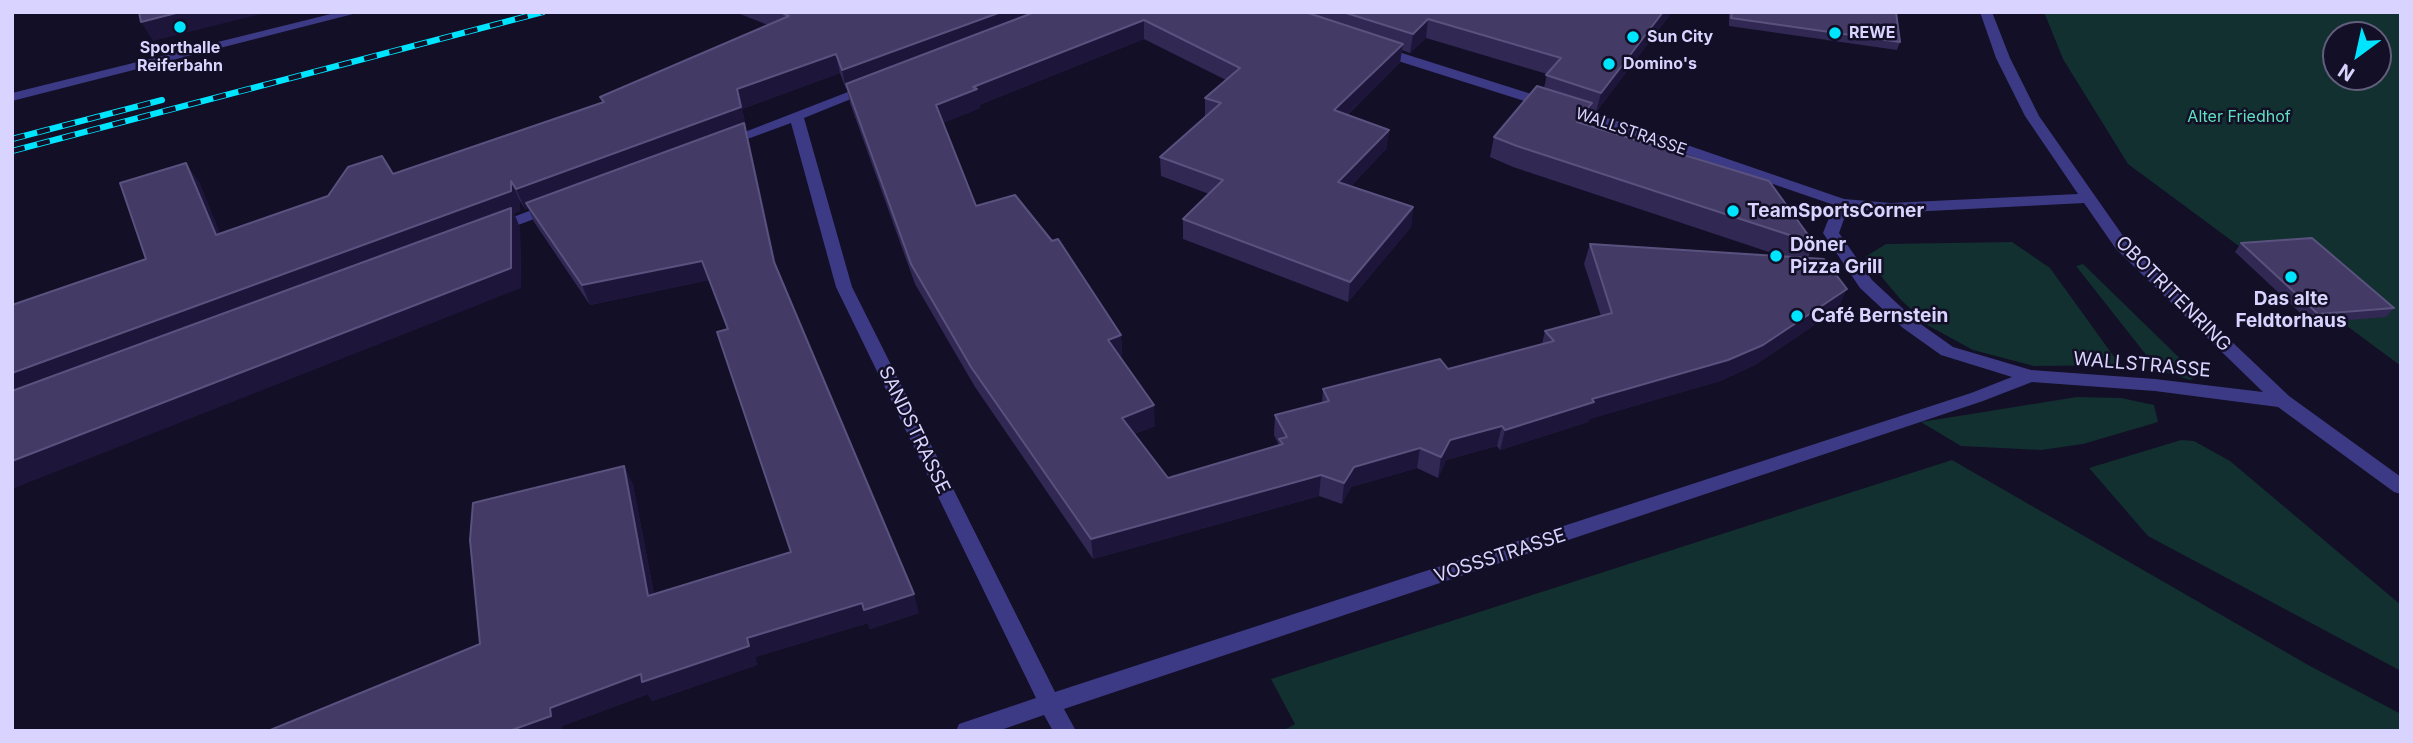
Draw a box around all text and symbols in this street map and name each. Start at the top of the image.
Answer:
marker: Sporthalle Reiferbahn [172,19,188,35]
north arrow [2322,21,2392,91]
place label: REWE [1849,23,1896,43]
marker: REWE [1827,25,1843,41]
place label: Sun City [1647,27,1713,47]
marker: Sun City [1625,29,1641,45]
place label: Sporthalle Reiferbahn [137,38,223,76]
place label: Domino's [1623,54,1697,74]
marker: Domino's [1601,56,1617,72]
text: N [2334,59,2359,86]
street label: WALLSTRASSE [1573,104,1689,160]
park label: Alter Friedhof [2187,107,2291,127]
place label: TeamSportsCorner [1747,200,1924,222]
marker: TeamSportsCorner [1725,203,1741,219]
street label: OBOTRITENRING [2110,231,2236,357]
place label: Döner Pizza Grill [1790,234,1882,278]
marker: Döner Pizza Grill [1768,248,1784,264]
marker: Das alte Feldtorhaus [2283,269,2299,285]
place label: Das alte Feldtorhaus [2235,288,2347,332]
place label: Café Bernstein [1811,305,1948,327]
marker: Café Bernstein [1789,308,1805,324]
street label: WALLSTRASSE [2072,348,2212,382]
street label: SANDSTRASSE [873,363,955,497]
street label: VOSSSTRASSE [1431,524,1569,588]

